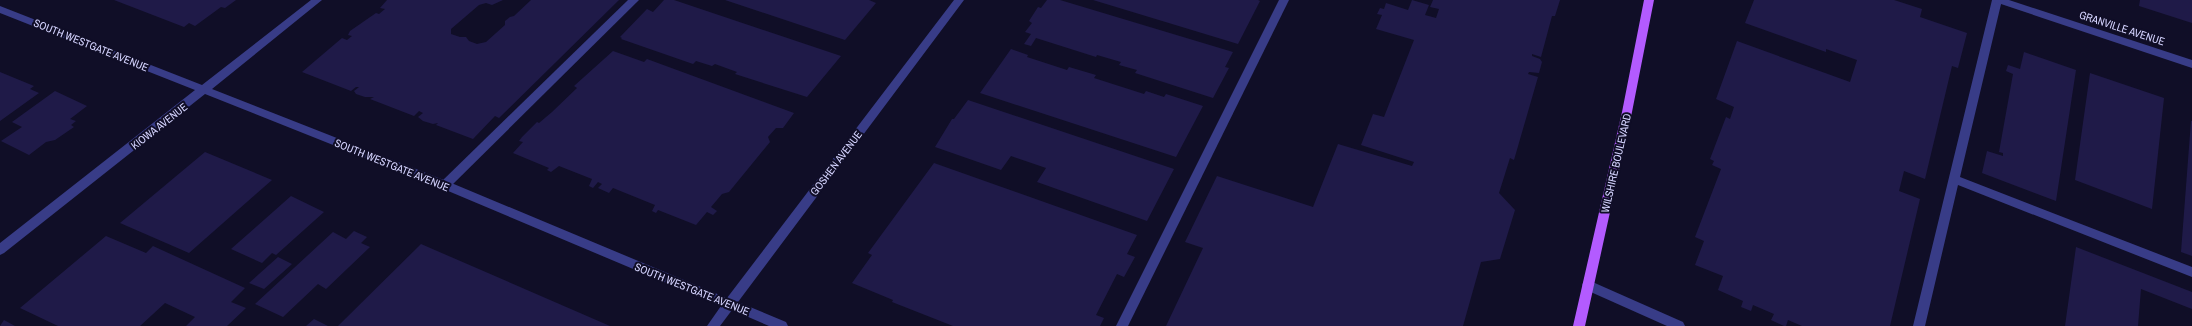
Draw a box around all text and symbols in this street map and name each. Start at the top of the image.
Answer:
street label: GRANVILLE AVENUE [2077,8,2167,48]
street label: SOUTH WESTGATE AVENUE [32,16,150,74]
street label: KIOWA AVENUE [128,100,190,152]
street label: WILSHIRE BOULEVARD [1598,112,1634,214]
street label: GOSHEN AVENUE [807,128,865,198]
street label: SOUTH WESTGATE AVENUE [333,136,451,194]
street label: SOUTH WESTGATE AVENUE [633,260,751,318]

